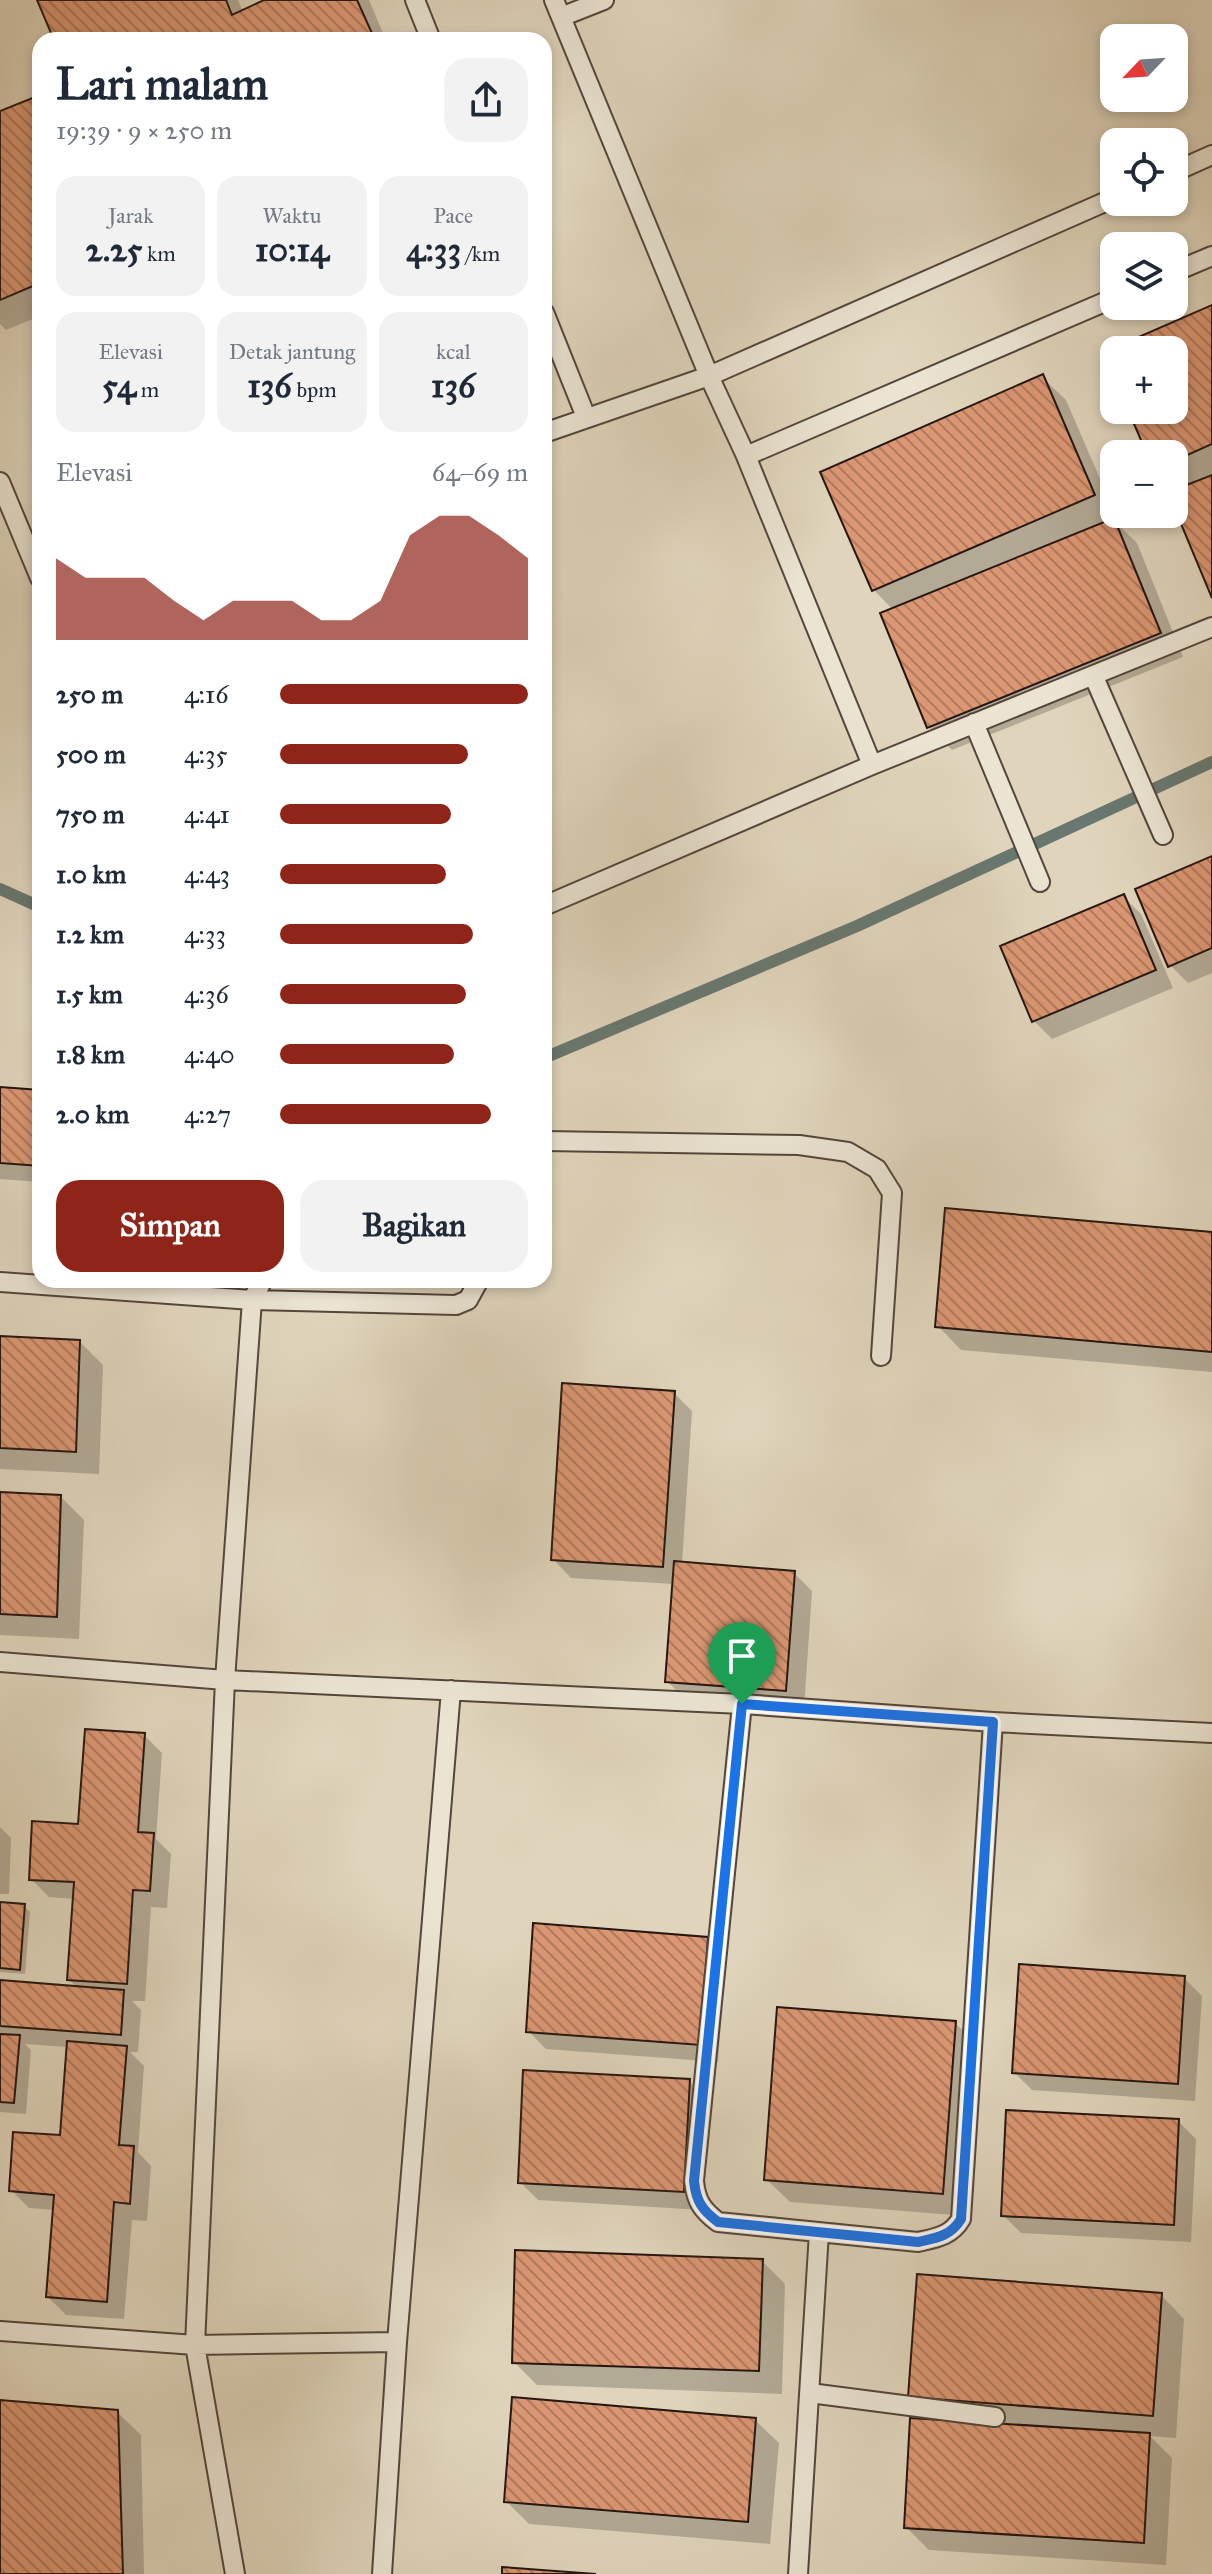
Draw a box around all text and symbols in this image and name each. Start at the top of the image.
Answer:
north arrow [1100,24,1188,112]
map controls [1100,24,1188,528]
text: Lari malam [56,57,268,111]
button: share [444,58,528,142]
text: 19:39 · 9 × 250 m [56,114,232,146]
button: locate [1100,128,1188,216]
text: Jarak [108,202,153,229]
text: Waktu [263,202,321,229]
text: Pace [433,202,473,229]
text: 2.25 [86,229,142,270]
text: 10:14 [255,229,329,270]
text: 4:33 [406,229,461,270]
button: layers [1100,232,1188,320]
text: km [142,240,176,267]
text: /km [461,240,500,267]
button: + [1100,336,1188,424]
text: Elevasi [98,338,163,365]
text: Detak jantung [229,338,355,365]
text: kcal [436,338,471,365]
text: 54 [102,365,136,406]
text: 136 [247,365,292,406]
text: 136 [431,365,476,406]
text: m [136,376,159,403]
text: bpm [292,376,337,403]
button: − [1100,440,1188,528]
text: Elevasi [56,456,132,488]
text: 64–69 m [432,456,528,488]
text: 250 m [56,678,123,710]
text: 4:16 [184,678,229,710]
text: 500 m [56,738,126,770]
text: 4:35 [184,738,228,770]
text: 750 m [56,798,125,830]
text: 4:41 [184,798,230,830]
text: 1.0 km [56,858,126,890]
text: 4:43 [184,858,230,890]
text: 1.2 km [56,918,124,950]
text: 4:33 [184,918,226,950]
text: 1.5 km [56,978,123,1010]
text: 4:36 [184,978,229,1010]
text: 1.8 km [56,1038,125,1070]
text: 4:40 [184,1038,235,1070]
text: 2.0 km [56,1098,129,1130]
text: 4:27 [184,1098,231,1130]
button: Simpan [56,1180,284,1272]
button: Bagikan [300,1180,528,1272]
pin [708,1622,776,1704]
icon: arrive [720,1634,764,1678]

